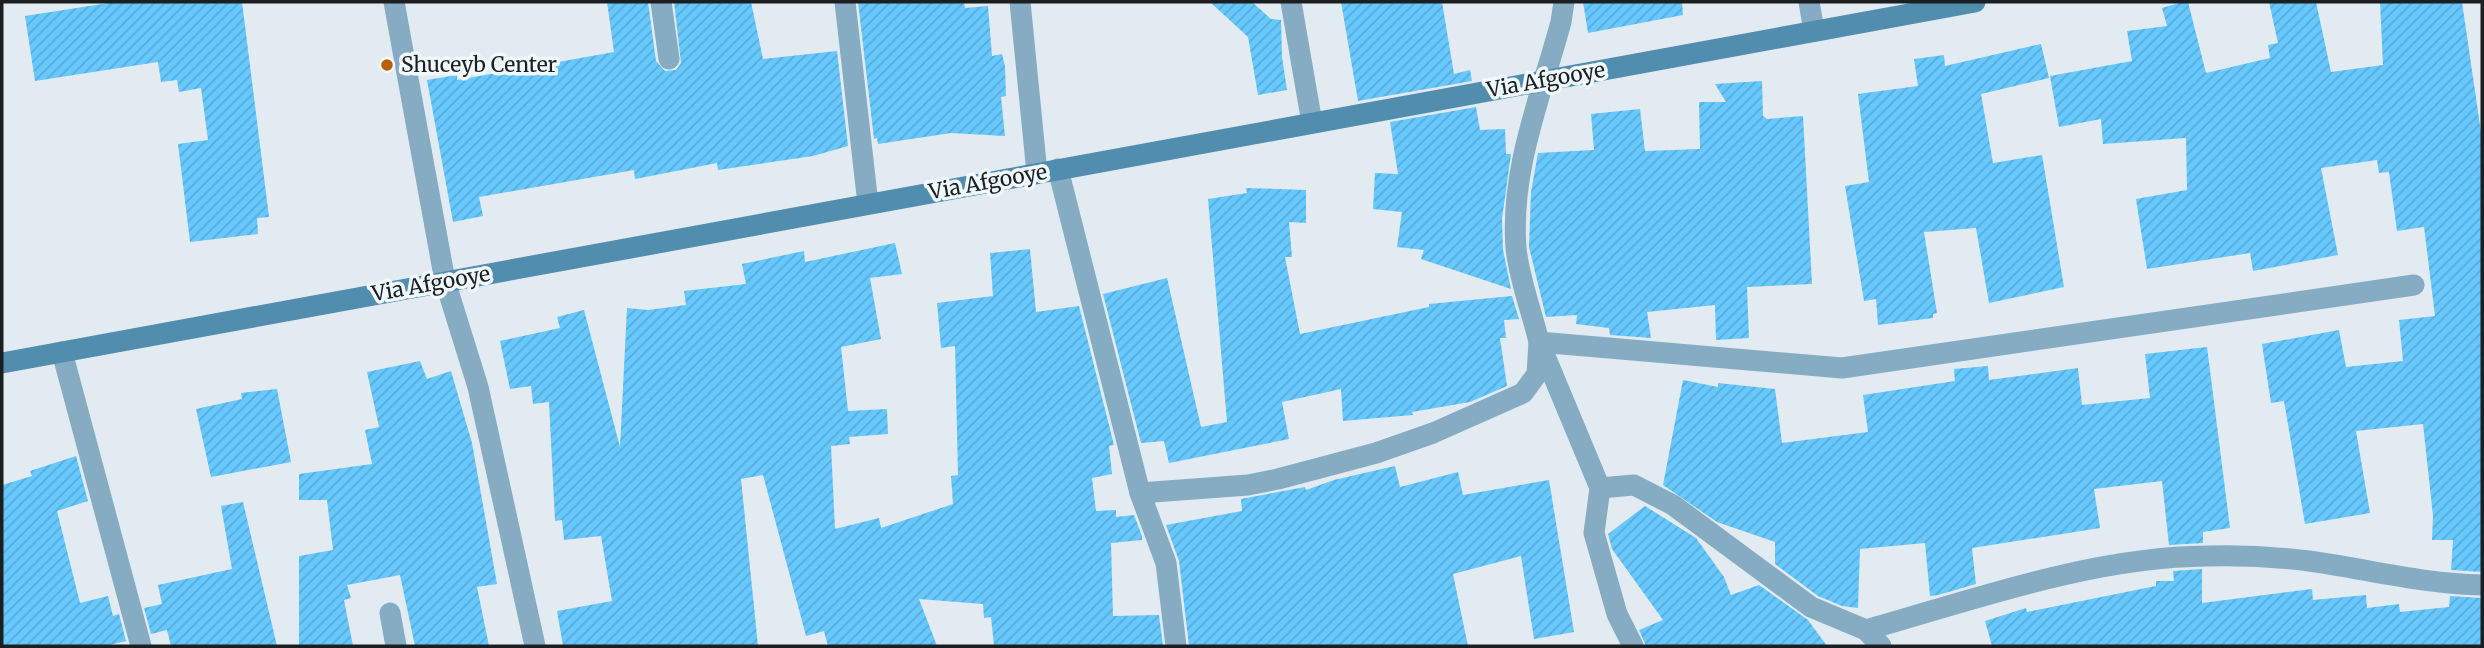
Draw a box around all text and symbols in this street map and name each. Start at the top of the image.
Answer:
place label: Shuceyb Center [401,51,557,78]
street label: Via Afgooye [1484,56,1607,103]
marker: Shuceyb Center [379,57,395,73]
street label: Via Afgooye [926,158,1049,205]
street label: Via Afgooye [369,260,492,307]

